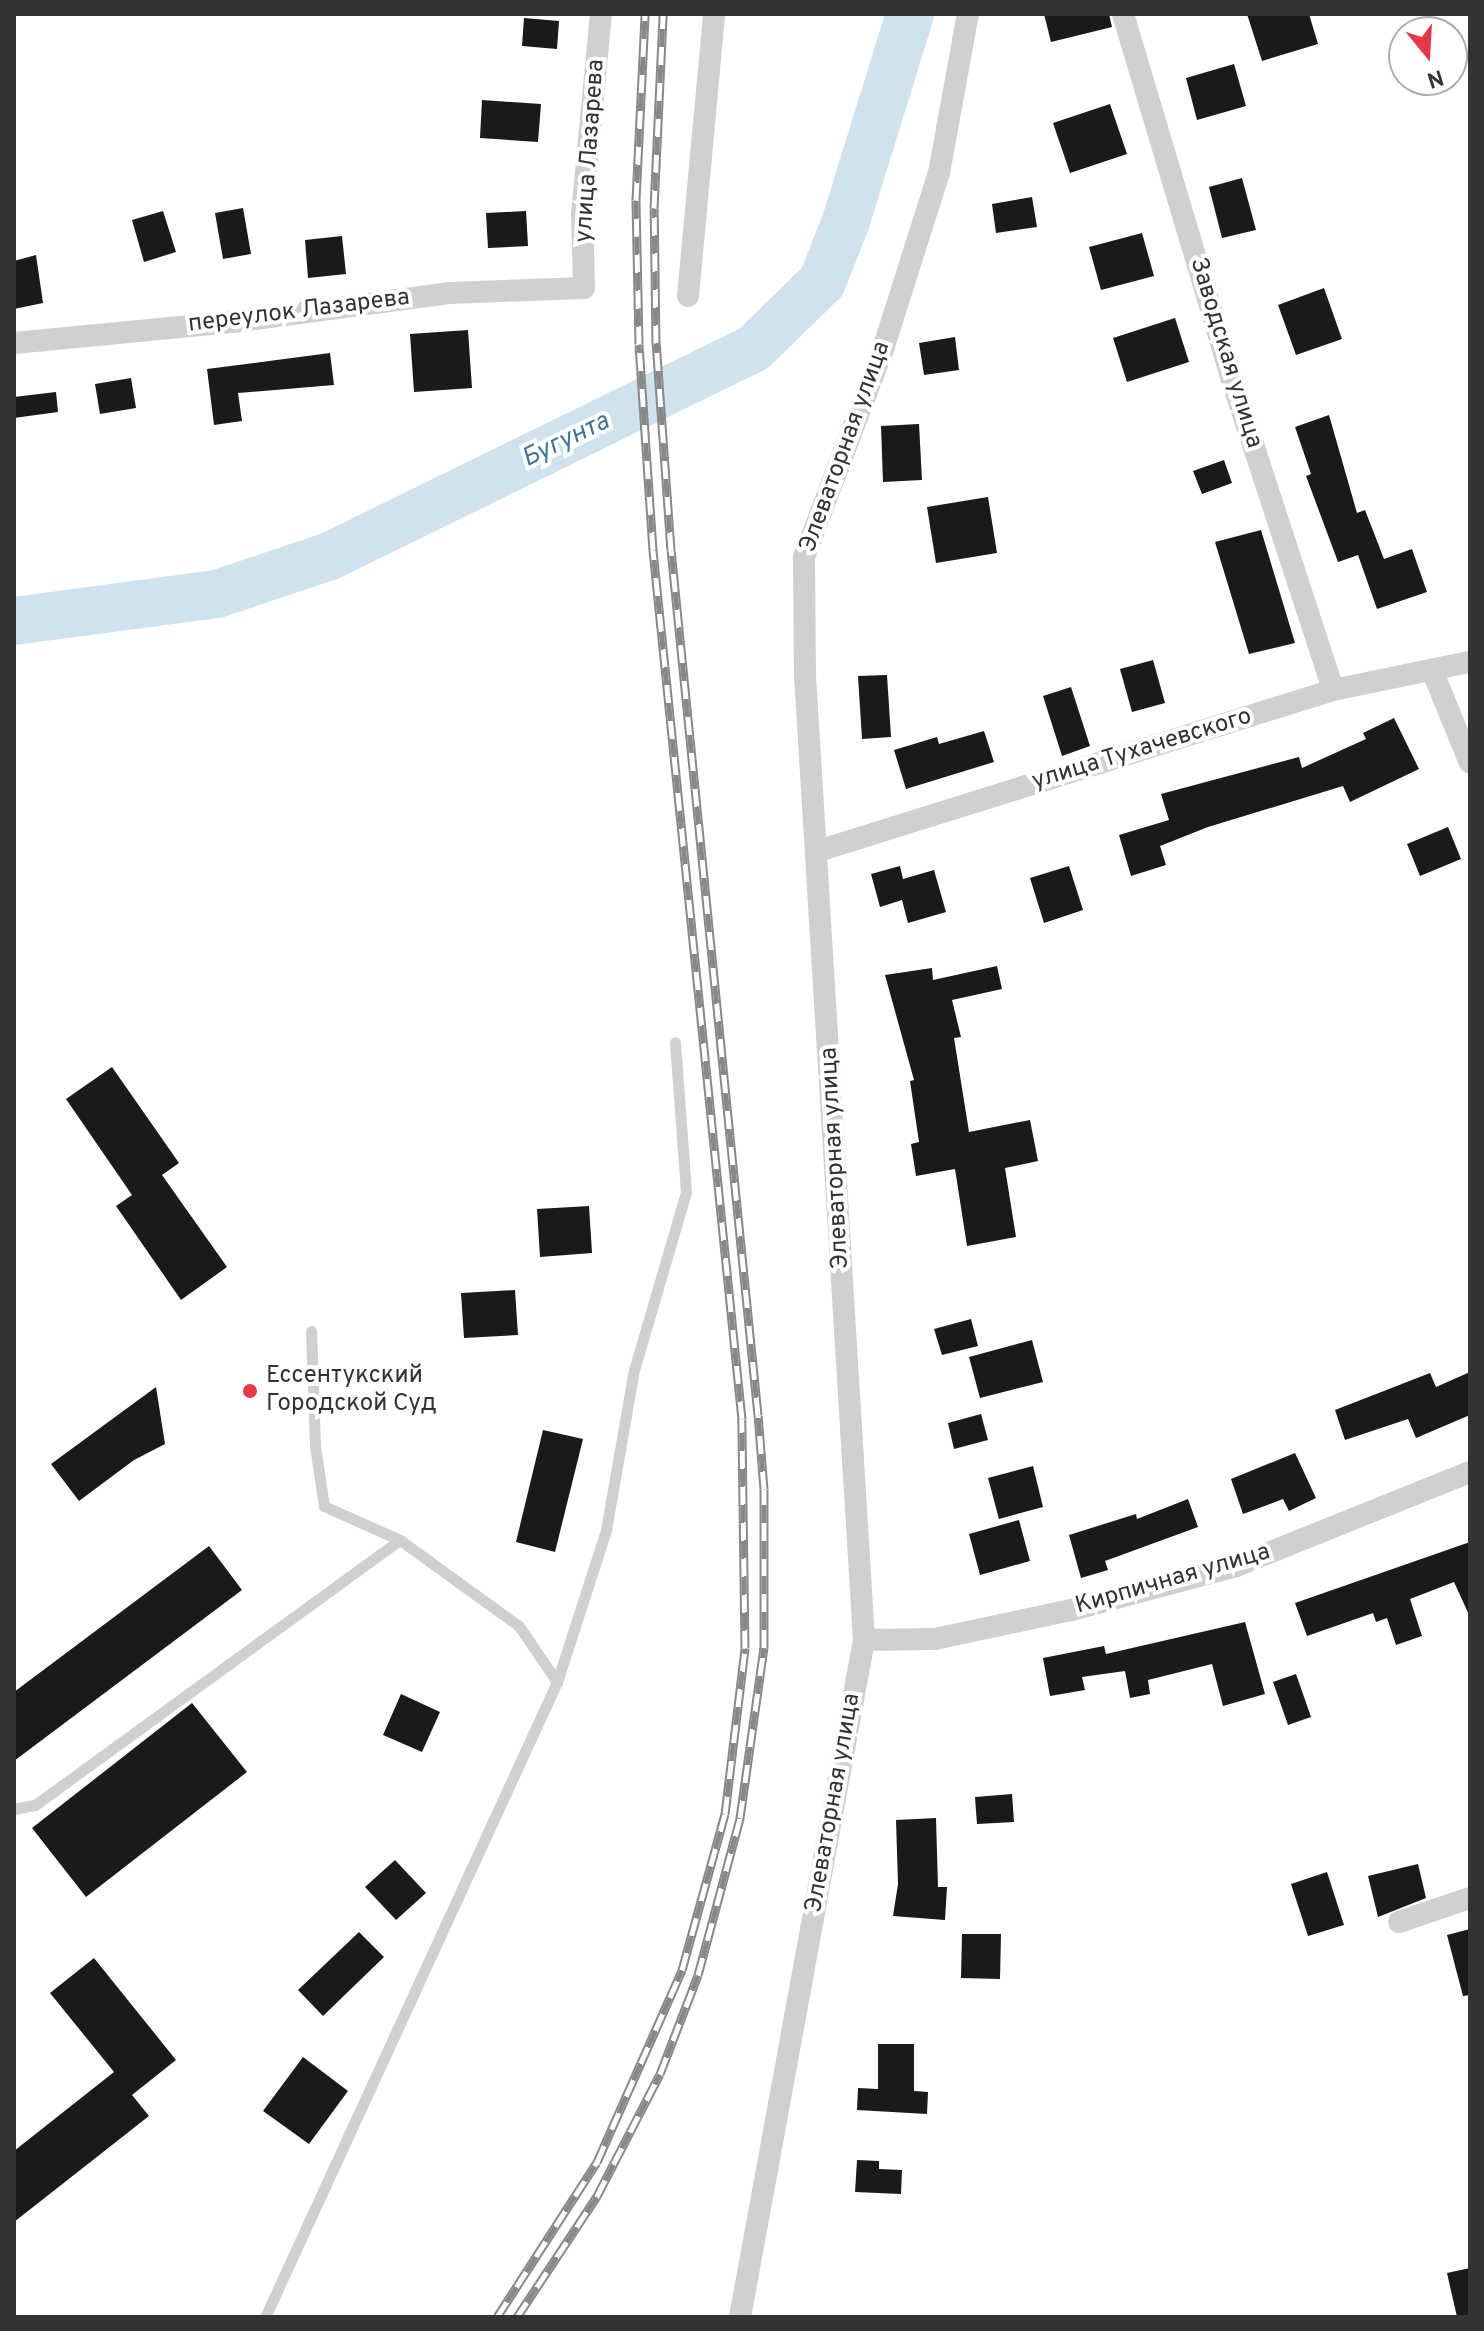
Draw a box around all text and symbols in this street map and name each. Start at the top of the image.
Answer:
north arrow [1388,16,1468,96]
street label: улица Лазарева [570,58,612,244]
text: N [1423,62,1447,93]
street label: Заводская улица [1182,254,1268,452]
street label: переулок Лазарева [187,284,411,340]
street label: Элеваторная улица [794,338,898,556]
water label: Бугунта [517,407,615,475]
street label: улица Тухачевского [1028,703,1256,797]
street label: Элеваторная улица [816,1046,856,1270]
place label: Ессентукский Городской Суд [266,1363,437,1419]
marker: Ессентукский Городской Суд [241,1382,259,1400]
street label: Кирпичная улица [1072,1538,1274,1622]
street label: Элеваторная улица [801,1691,867,1915]

